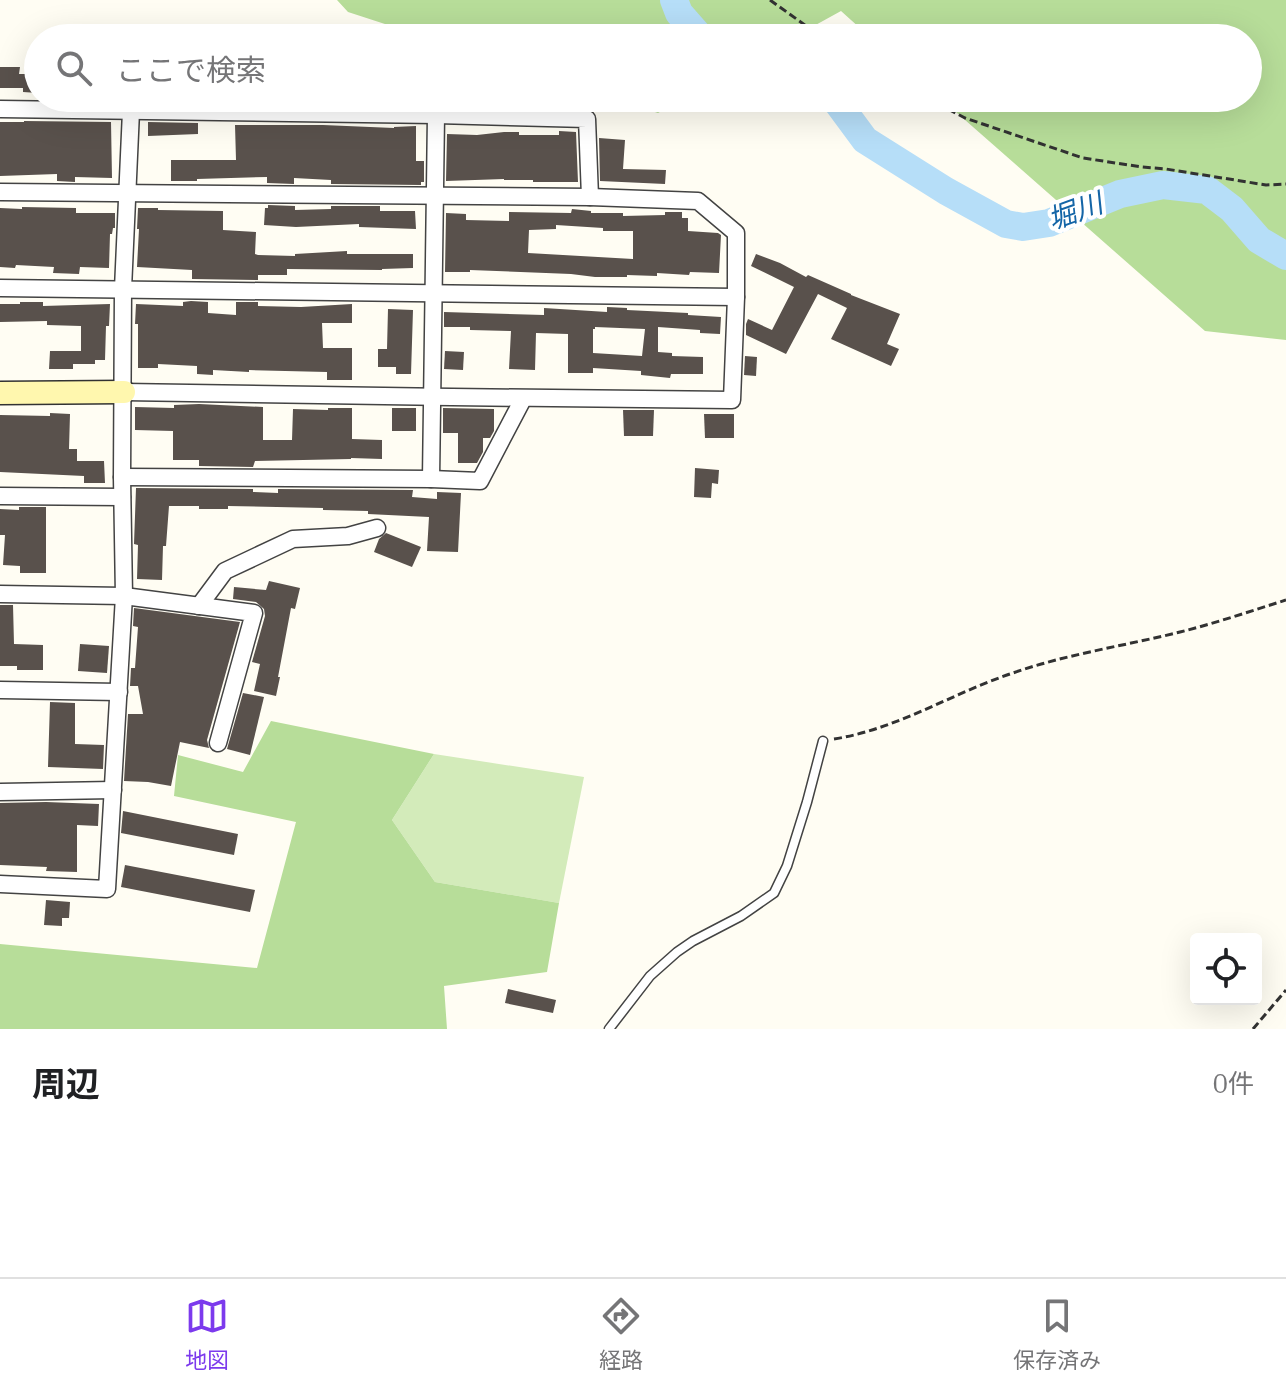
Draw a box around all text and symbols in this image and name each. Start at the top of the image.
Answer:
search box [24,24,1262,112]
icon: search [52,46,96,90]
text: ここで検索 [116,50,266,89]
water label: 堀川 [1042,183,1110,237]
map controls [1190,933,1262,1005]
button: locate [1190,933,1262,1005]
text: 周辺 [32,1061,100,1105]
text: 0件 [1212,1066,1254,1100]
tab: 地図 [185,1294,229,1374]
tab: 経路 [599,1294,643,1374]
tab: 保存済み [1013,1294,1101,1374]

